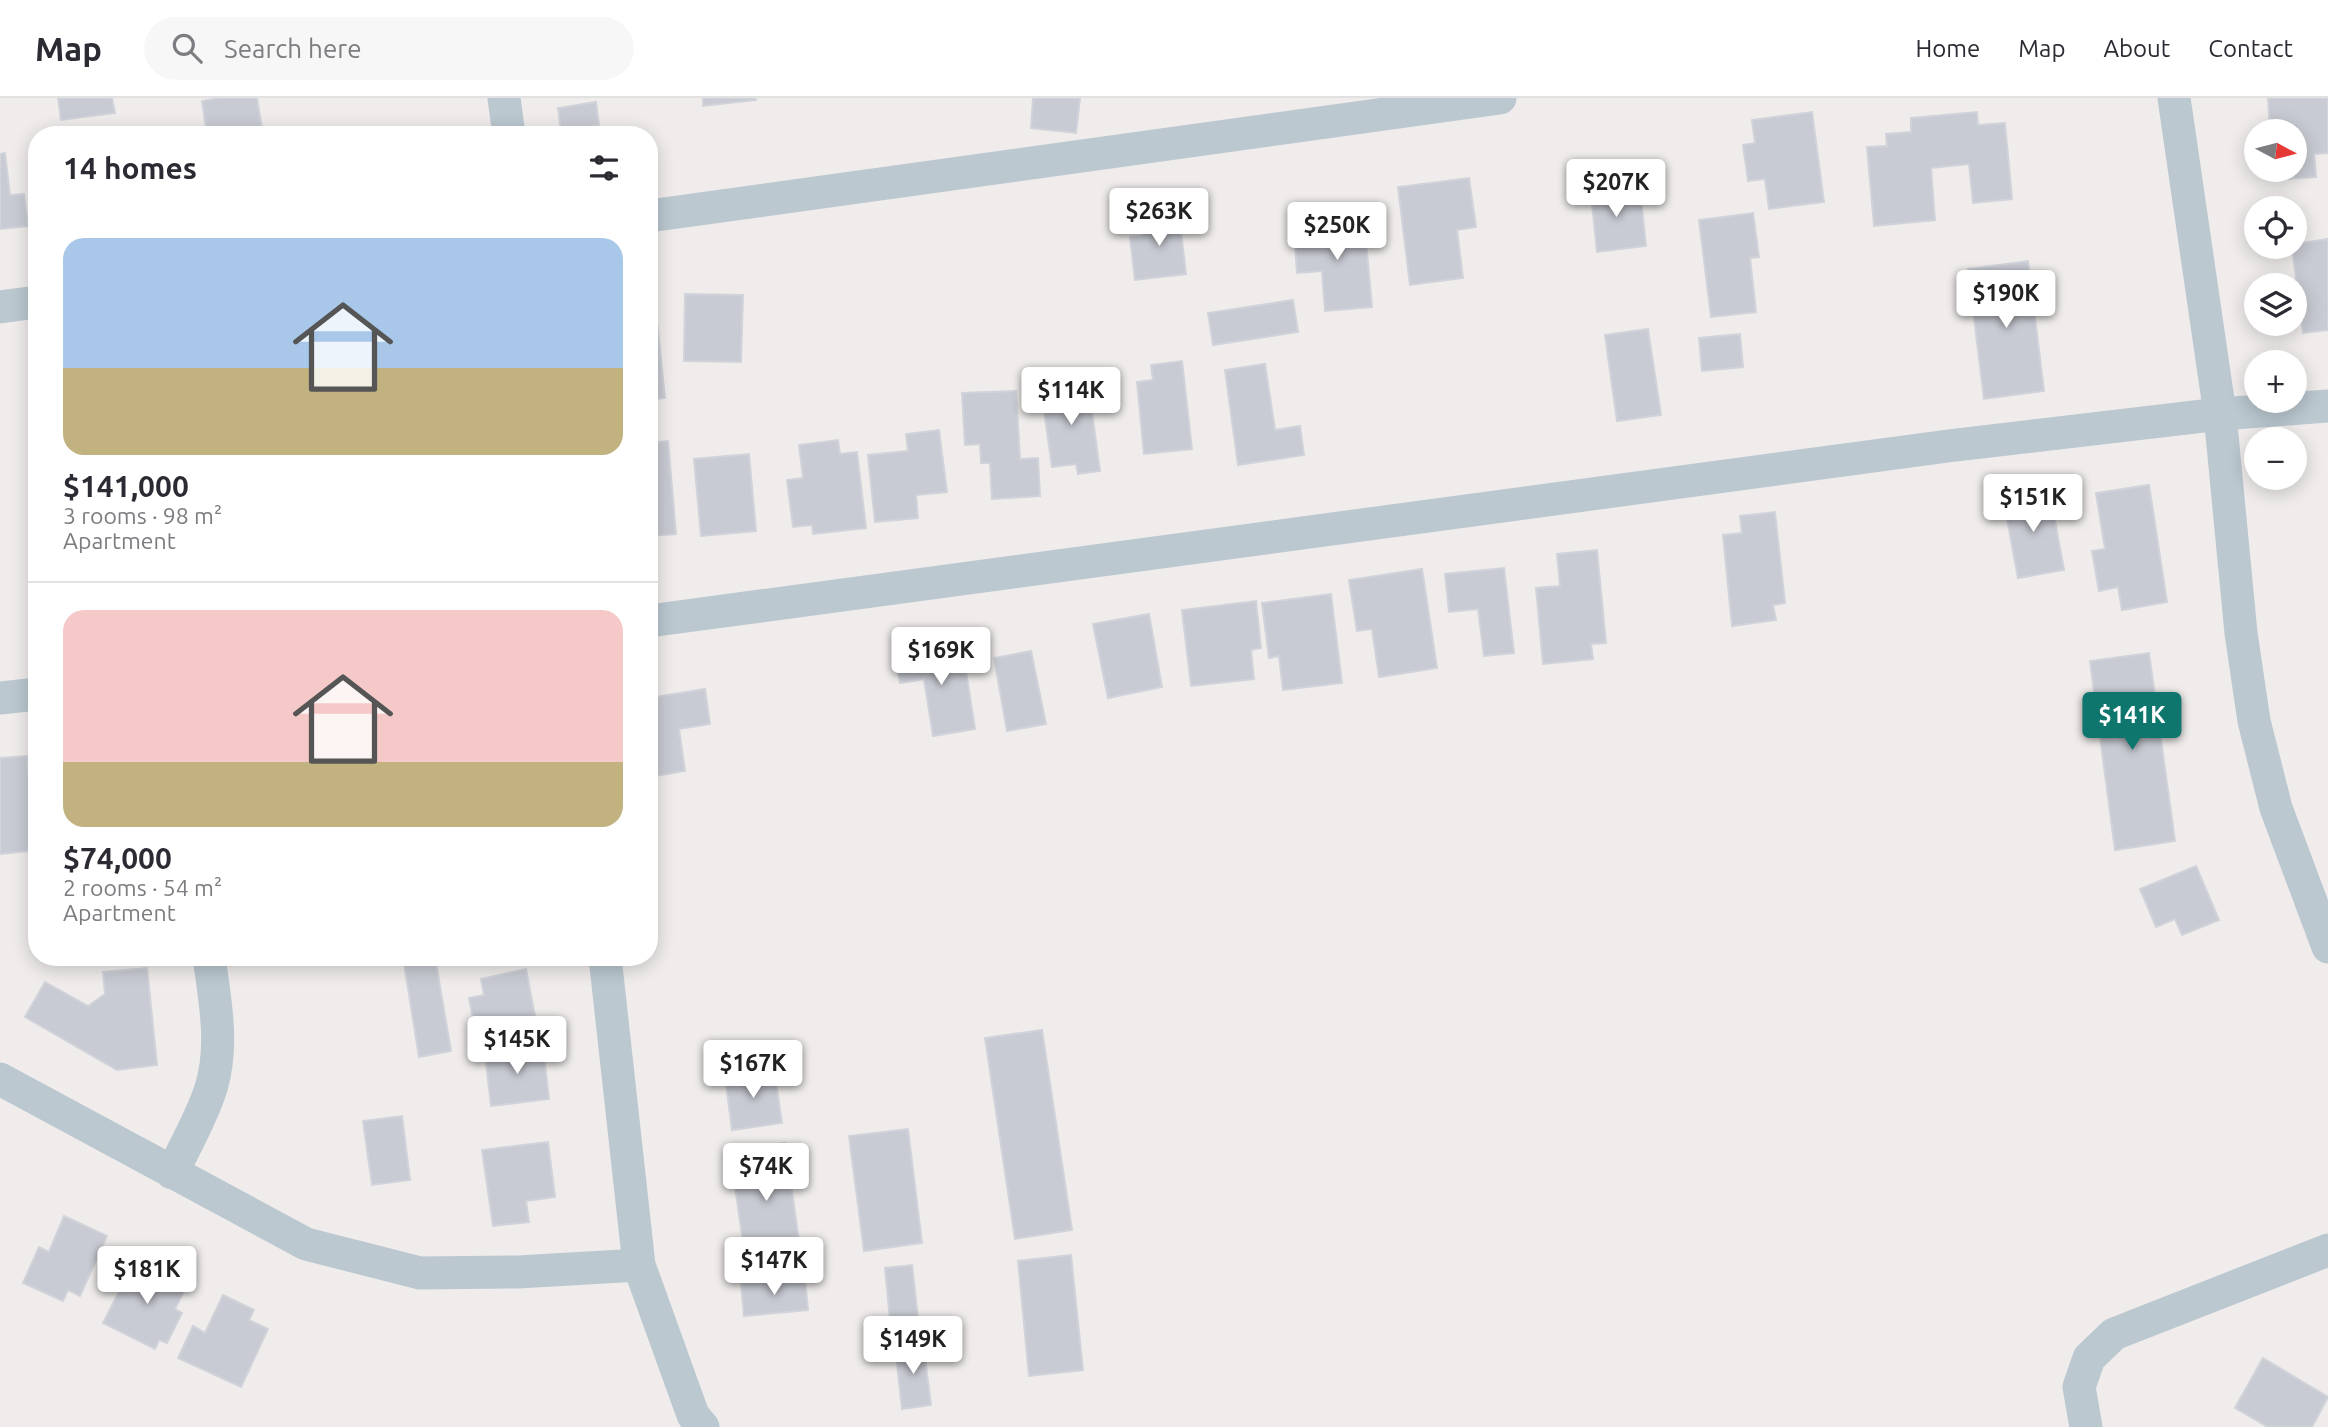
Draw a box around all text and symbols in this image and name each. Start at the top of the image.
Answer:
search box [144,17,634,80]
icon: search [168,29,206,67]
text: Map [35,30,102,67]
text: Search here [224,34,362,63]
text: Home [1915,35,1980,62]
text: Map [2018,35,2065,62]
text: About [2103,35,2170,62]
text: Contact [2208,35,2293,62]
north arrow [2244,119,2306,182]
map controls [2244,119,2307,490]
icon: filters [585,149,623,187]
text: 14 homes [63,151,197,185]
pin: $207K [1567,159,1665,219]
text: $207K [1582,169,1650,194]
pin: $263K [1110,188,1208,248]
button: locate [2244,196,2307,259]
text: $263K [1125,198,1193,223]
pin: $250K [1288,202,1386,262]
text: $250K [1303,212,1371,237]
pin: $190K [1957,271,2055,330]
button: layers [2244,273,2307,336]
text: $190K [1972,280,2040,305]
icon: home [280,284,406,410]
button: + [2244,350,2307,413]
pin: $114K [1022,368,1120,427]
text: $114K [1037,377,1105,402]
button: − [2244,427,2307,490]
text: $141,000 [63,469,189,503]
pin: $151K [1984,474,2082,534]
text: $151K [1999,484,2067,509]
text: 3 rooms · 98 m² [63,503,222,528]
text: Apartment [63,528,176,553]
pin: $169K [892,628,990,687]
text: $169K [907,637,975,662]
icon: home [280,656,406,782]
pin: $141K [2083,692,2181,752]
text: $141K [2098,702,2166,727]
text: $74,000 [63,841,172,875]
text: 2 rooms · 54 m² [63,875,222,900]
text: Apartment [63,900,176,925]
pin: $145K [468,1016,566,1076]
text: $145K [483,1026,551,1051]
pin: $167K [704,1040,802,1100]
text: $167K [719,1050,787,1075]
pin: $74K [725,1144,807,1203]
text: $74K [739,1153,793,1178]
pin: $147K [725,1238,823,1297]
pin: $181K [98,1246,196,1306]
text: $147K [740,1247,808,1272]
text: $181K [113,1256,181,1281]
pin: $149K [864,1316,962,1376]
text: $149K [879,1326,947,1351]

